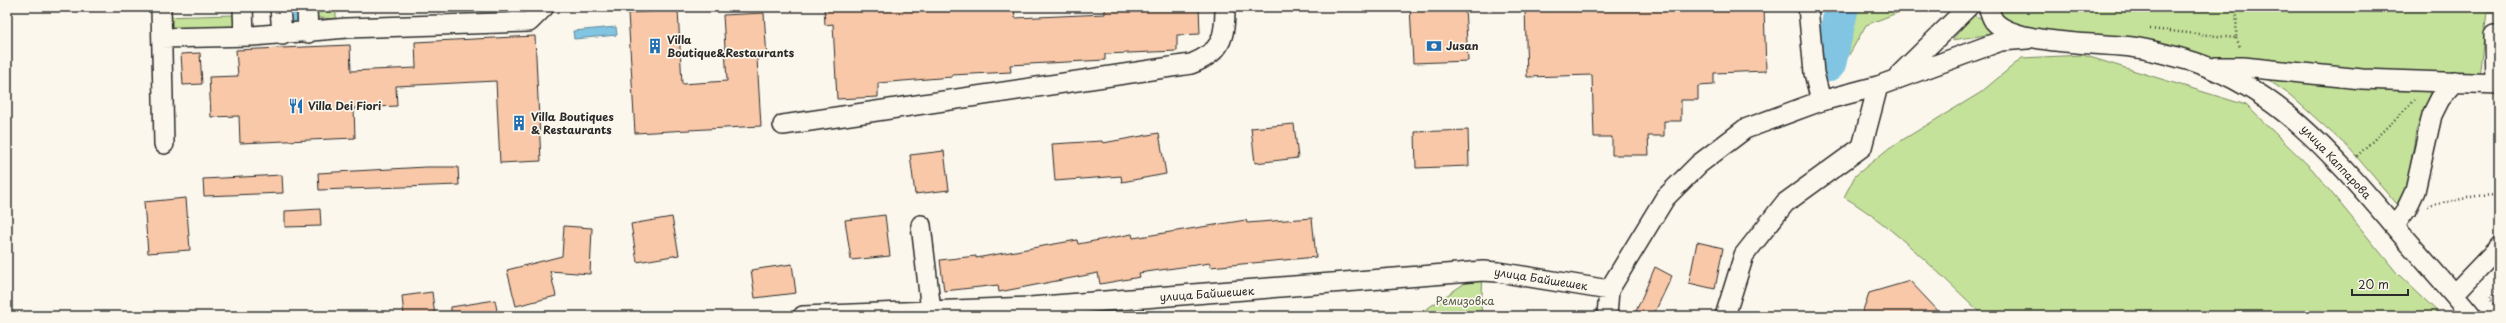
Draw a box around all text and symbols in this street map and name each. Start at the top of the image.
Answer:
place label: Villa Boutique&Restaurants [667,31,795,61]
building icon: Villa Boutique&Restaurants [646,37,664,55]
bank icon: Jusan [1425,37,1443,55]
place label: Jusan [1446,37,1479,54]
restaurant icon: Villa Dei Fiori [287,97,305,115]
place label: Villa Dei Fiori [308,97,381,114]
place label: Villa Boutiques & Restaurants [531,108,614,138]
building icon: Villa Boutiques & Restaurants [510,114,528,132]
street label: улица Каппарова [2297,121,2376,203]
street label: улица Байшешек [1493,263,1590,294]
scale bar [2352,271,2408,297]
text: 20 m [2358,275,2389,293]
street label: улица Байшешек [1159,282,1255,305]
park label: Ремизовка [1436,292,1495,309]

